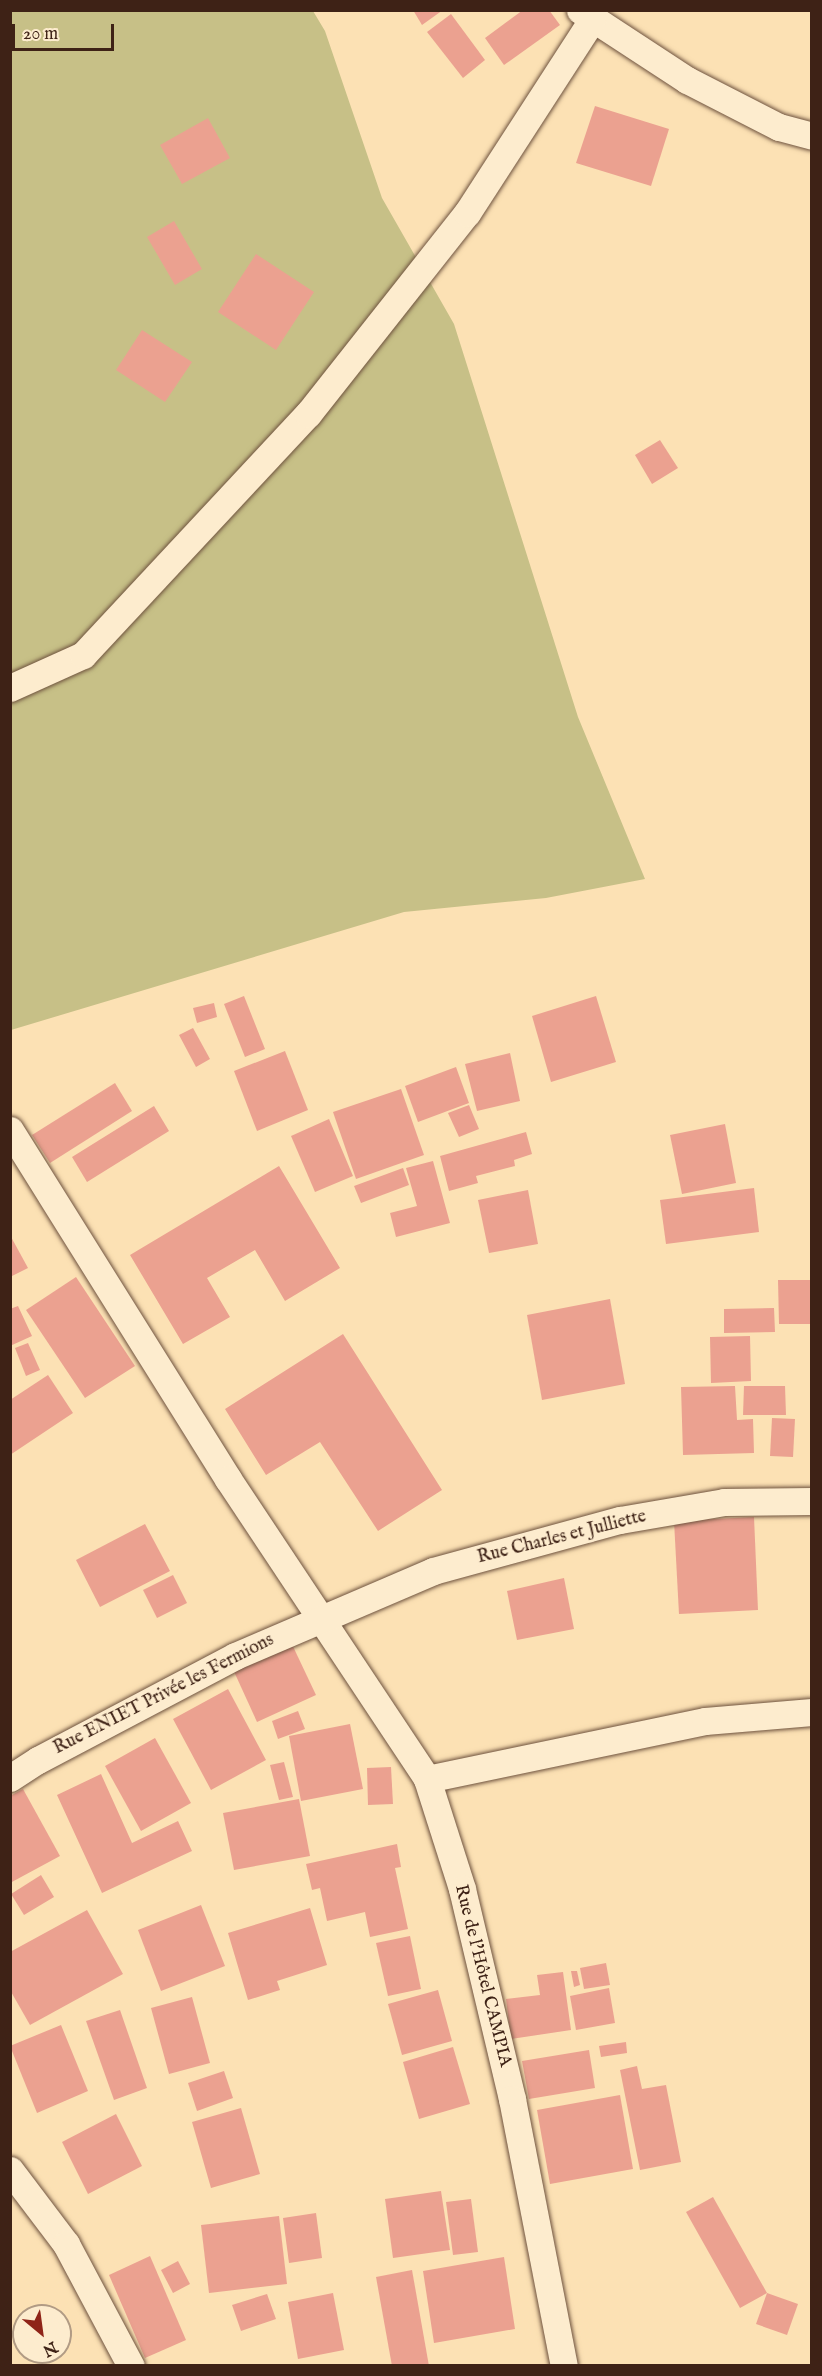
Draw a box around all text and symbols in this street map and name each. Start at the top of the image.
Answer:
scale bar [15,12,117,50]
text: 20 m [23,23,58,46]
street label: Rue Charles et Julliette [475,1507,649,1569]
street label: Rue ENIET Privée les Fermions [50,1630,278,1760]
street label: Rue de l'Hôtel CAMPIA [449,1883,515,2069]
north arrow [12,2304,72,2364]
text: N [39,2336,61,2360]

